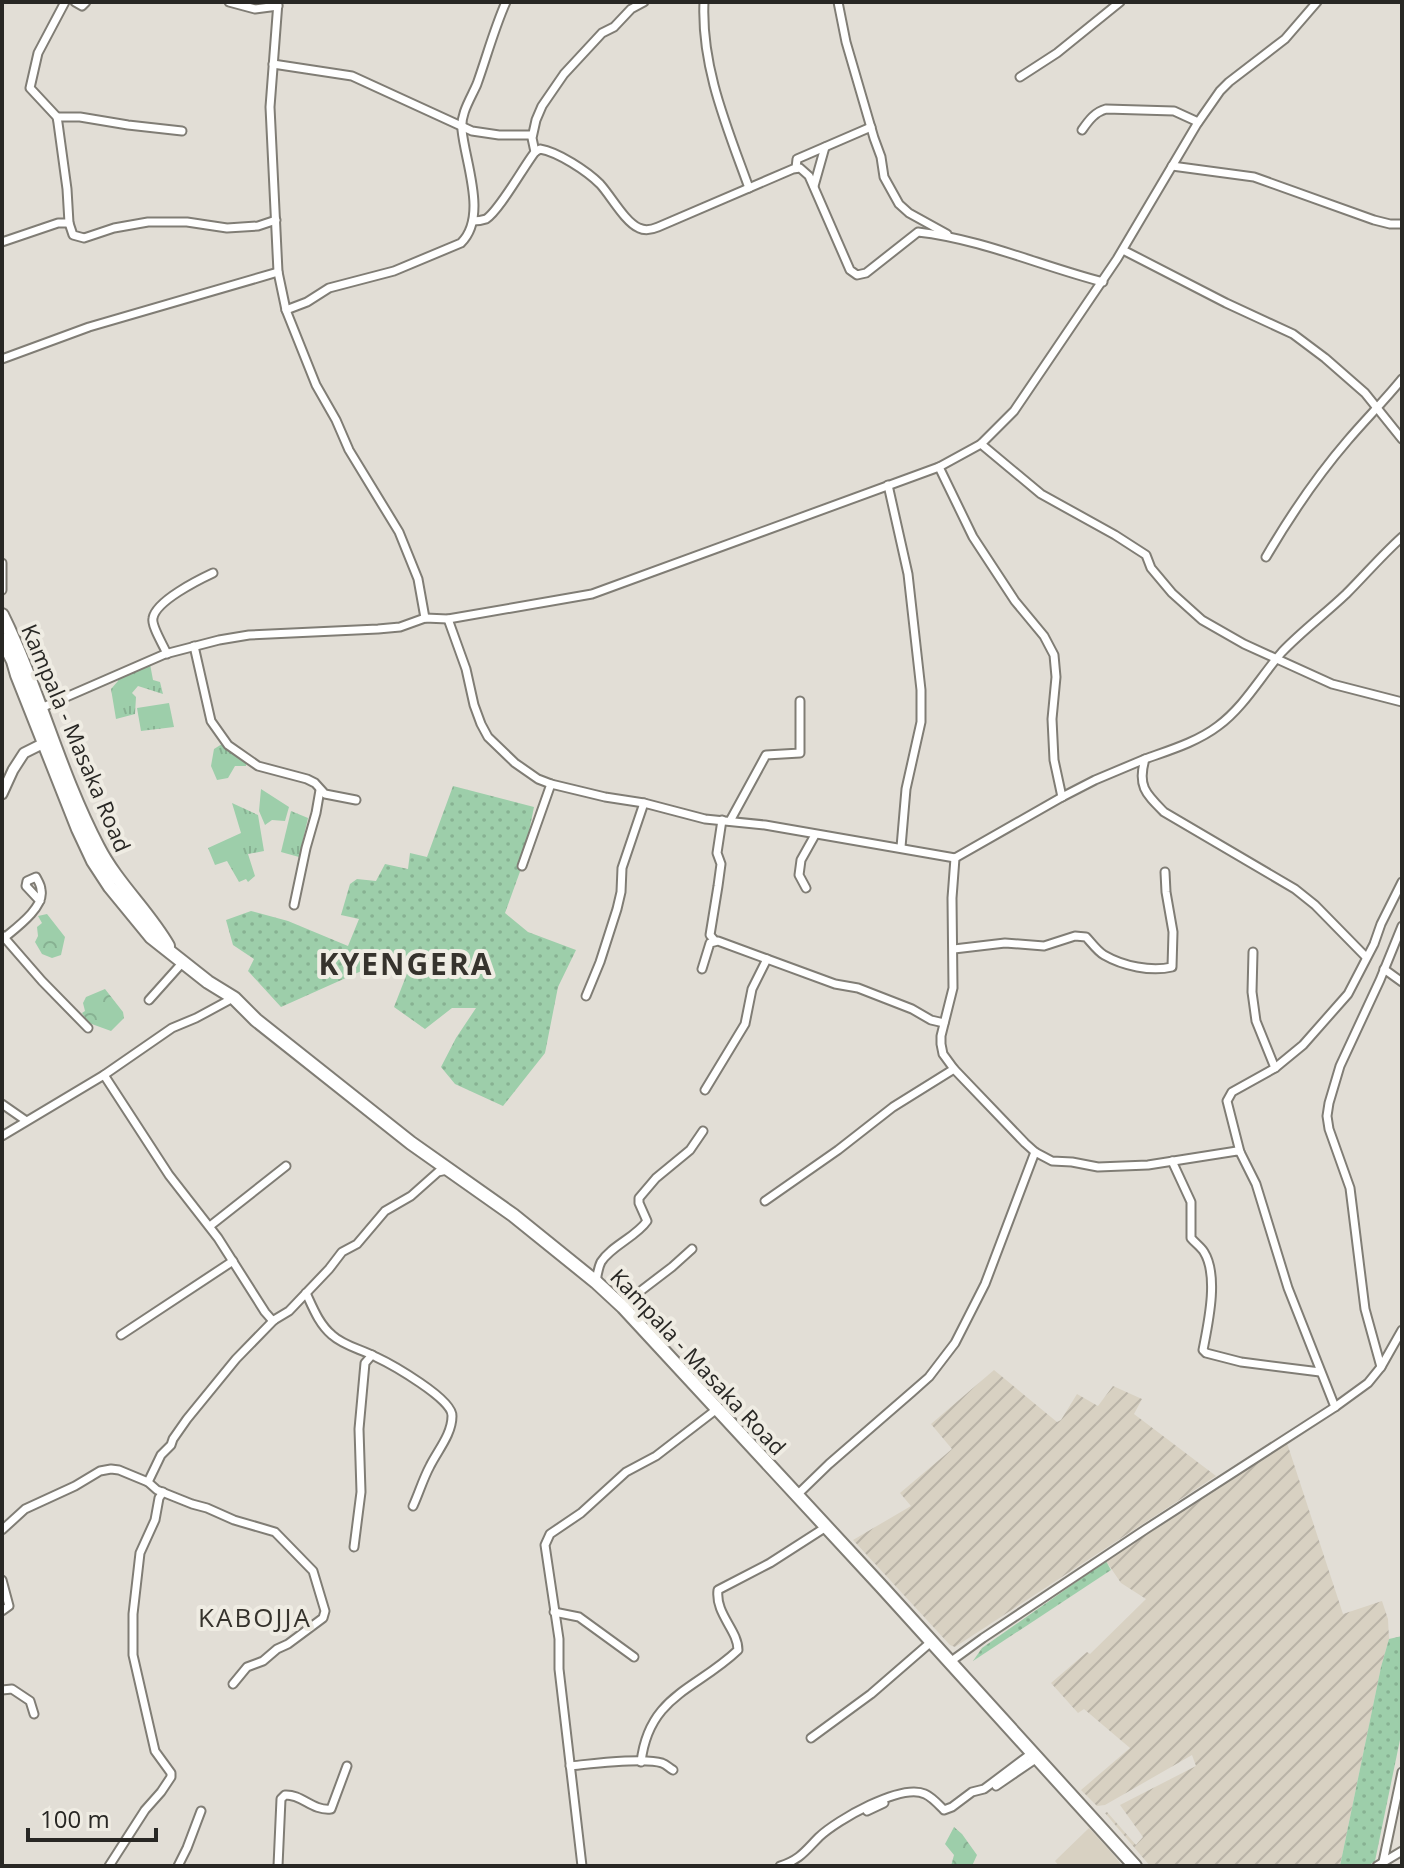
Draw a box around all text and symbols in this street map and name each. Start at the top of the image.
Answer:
street label: Kampala - Masaka Road [15,619,139,856]
district label: KYENGERA [319,943,493,984]
street label: Kampala - Masaka Road [604,1262,793,1461]
district label: KABOJJA [198,1599,312,1635]
scale bar [28,1792,156,1842]
text: 100 m [40,1802,110,1835]

